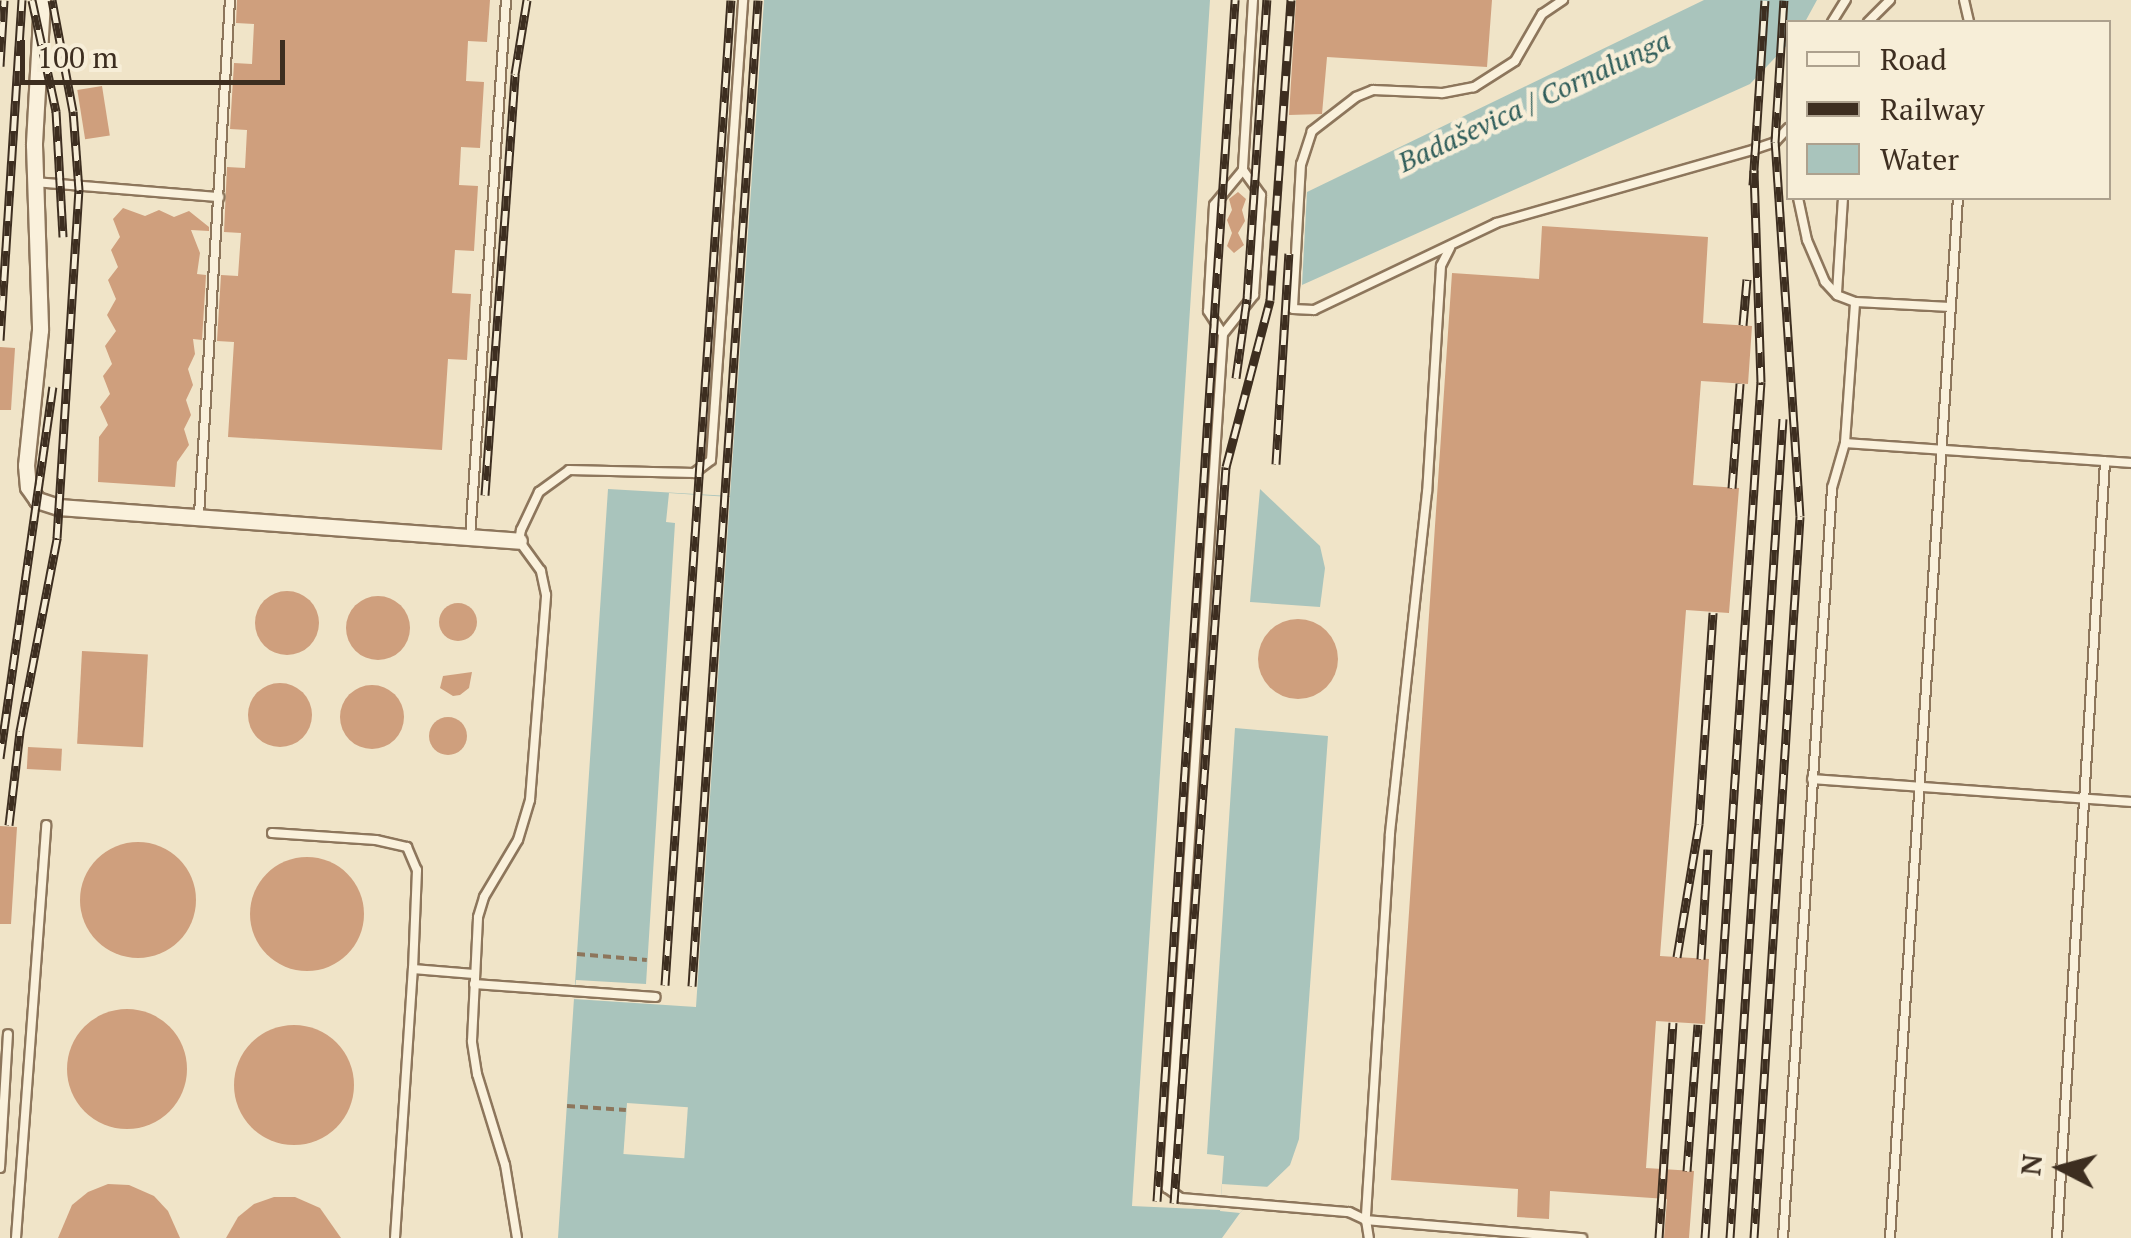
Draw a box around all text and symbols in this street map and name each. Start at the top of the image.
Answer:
scale bar [25,20,290,82]
legend [1786,20,2111,200]
water label: Badaševica / Cornalunga [1392,23,1676,179]
text: 100 m [37,37,118,77]
text: Road [1880,39,1947,79]
text: Railway [1880,89,1984,129]
text: Water [1880,139,1959,179]
north arrow [2011,1118,2111,1218]
text: N [2011,1152,2050,1177]

